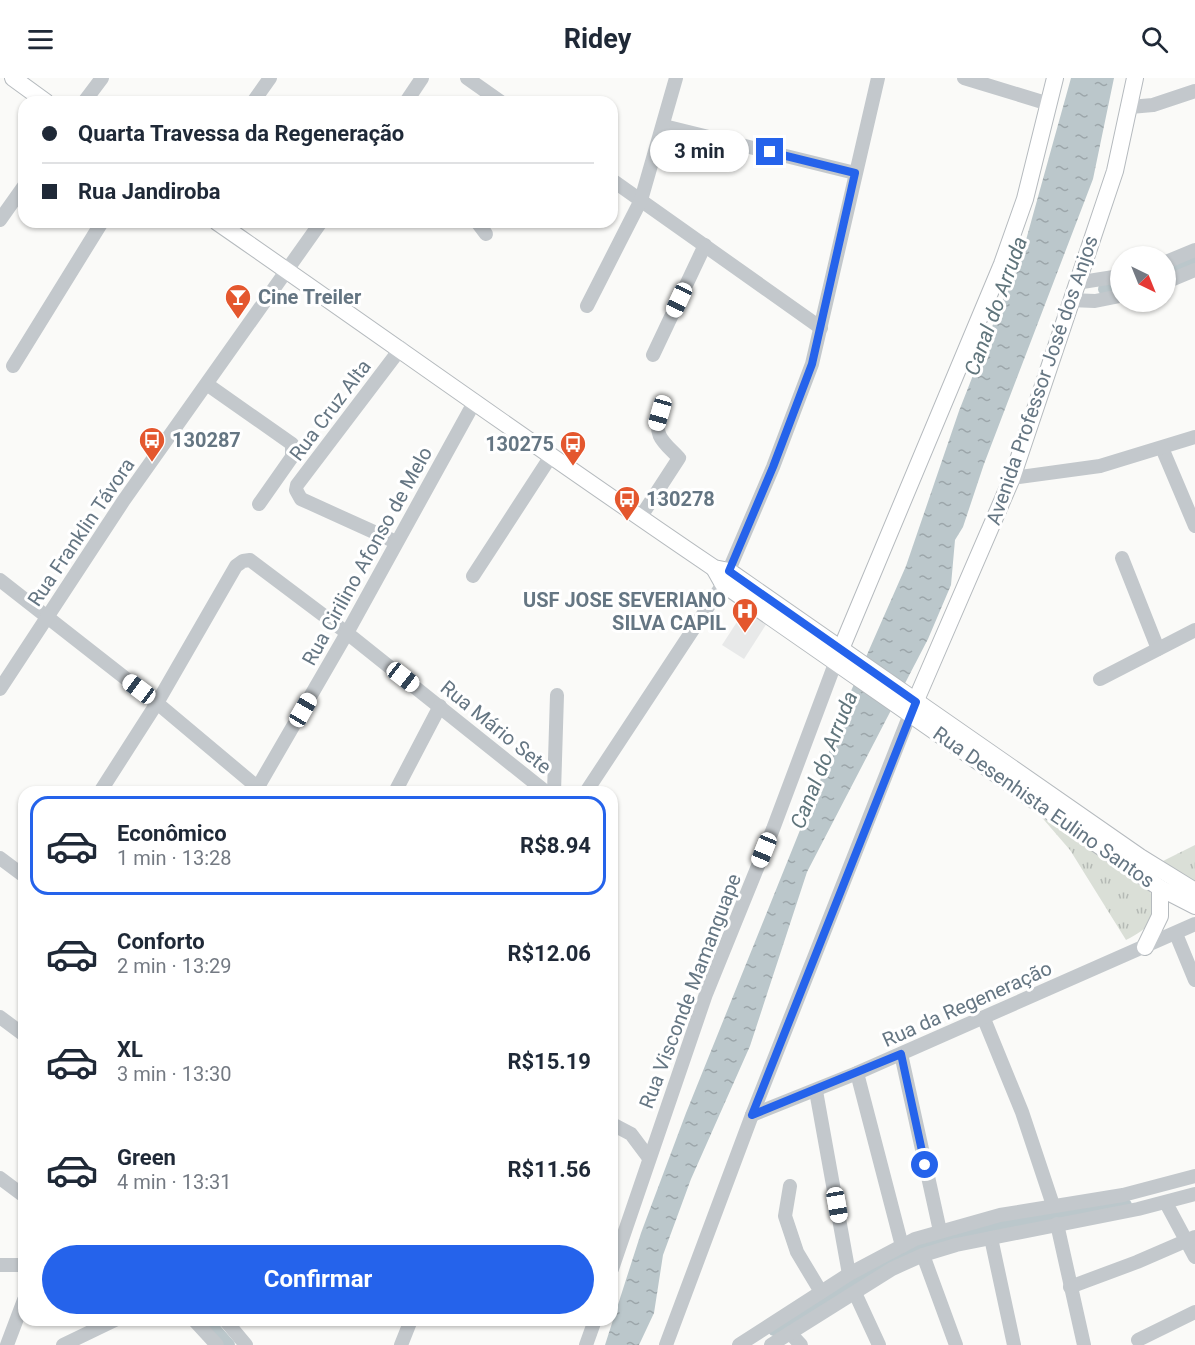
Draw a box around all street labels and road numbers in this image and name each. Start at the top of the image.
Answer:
street label: Avenida Professor José dos Anjos [981,232,1103,528]
street label: Rua Cruz Alta [284,355,376,465]
street label: Rua Cirilino Afonso de Melo [297,443,437,669]
street label: Rua Franklin Távora [23,453,139,611]
street label: Rua Mário Sete [436,675,556,779]
street label: Rua Desenhista Eulino Santos [929,721,1159,893]
street label: Rua Visconde Mamanguape [634,870,746,1112]
street label: Rua da Regeneração [879,956,1055,1052]

